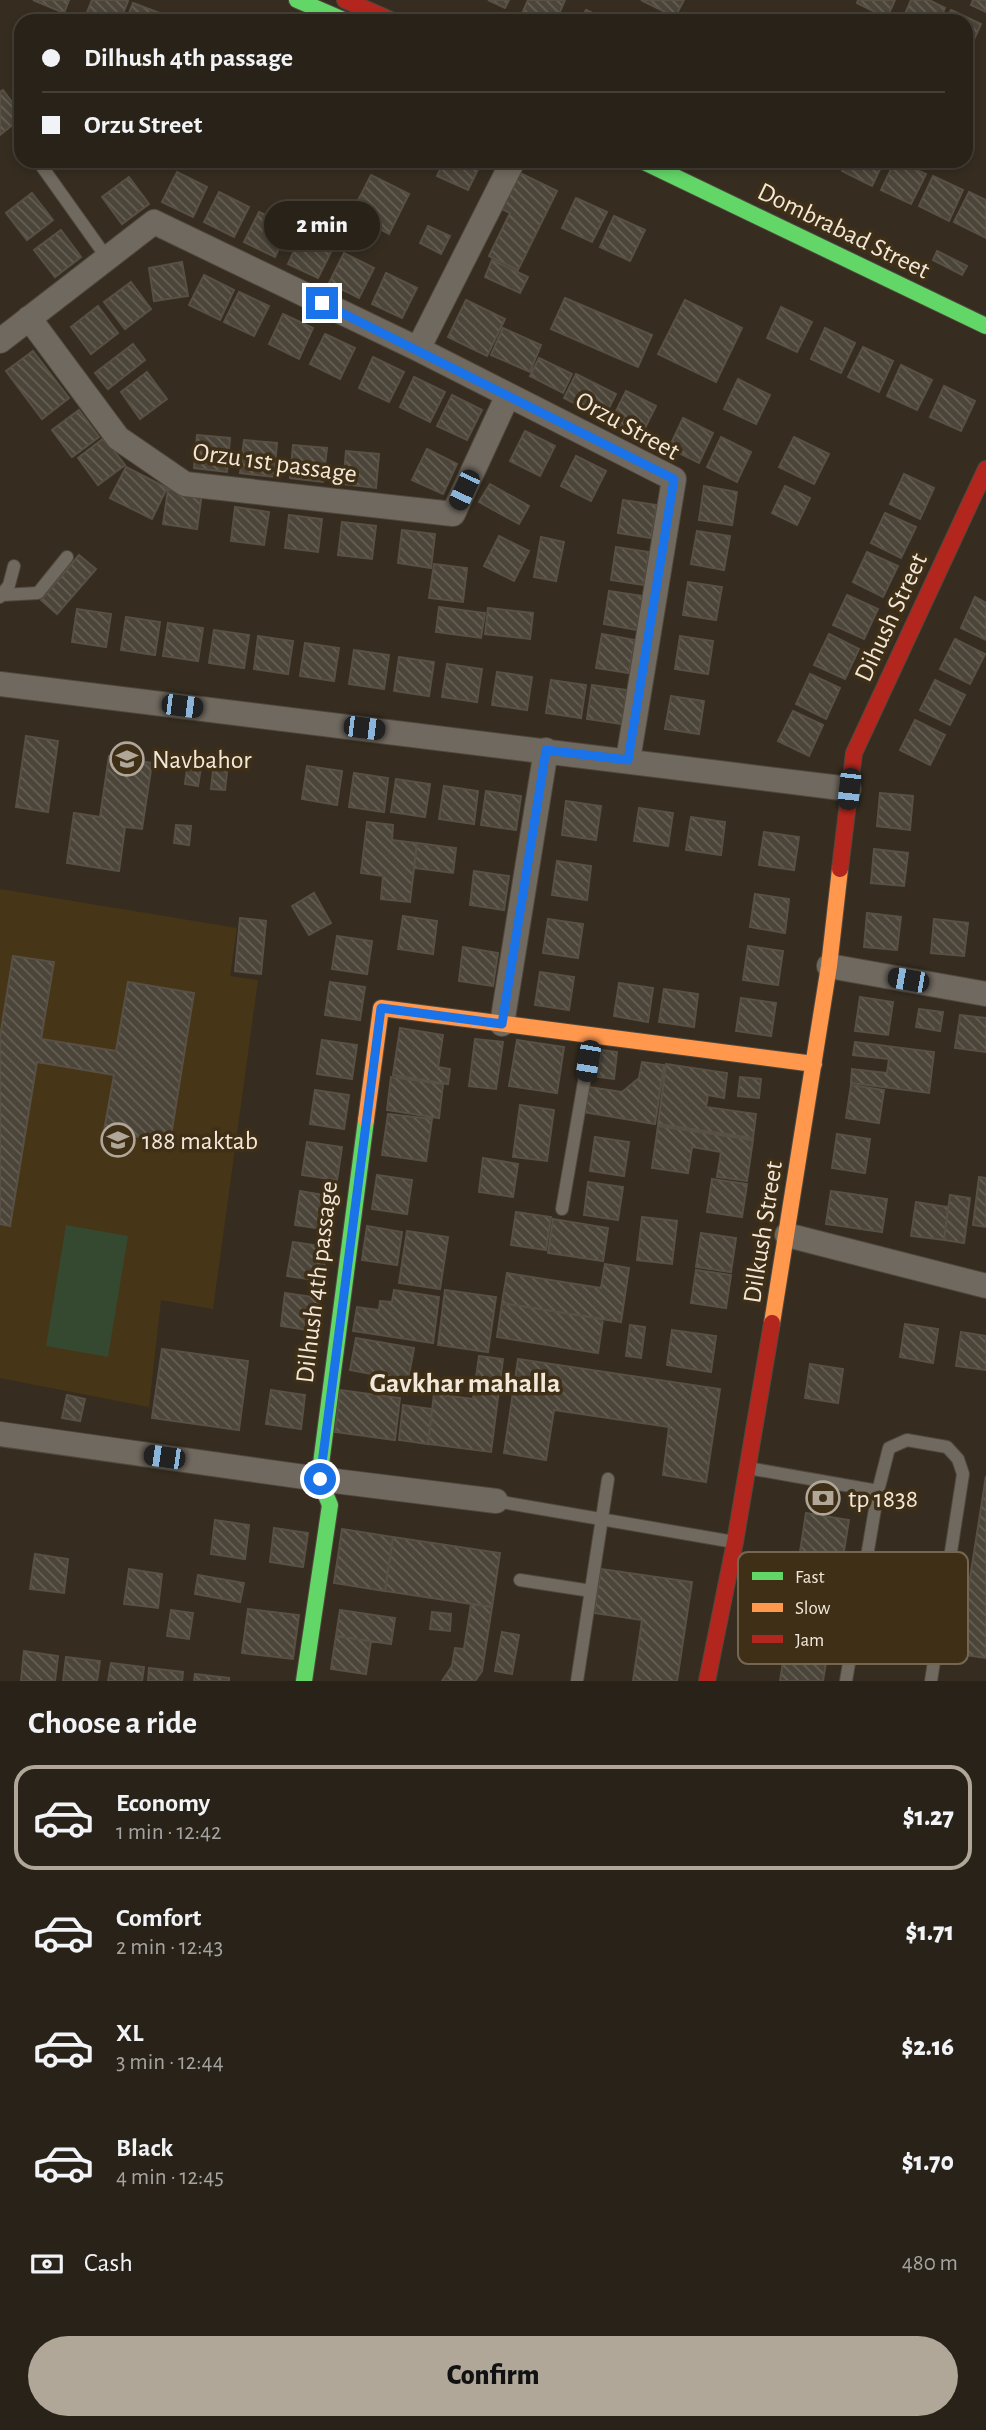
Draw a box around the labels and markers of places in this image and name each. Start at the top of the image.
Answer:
school or university icon: Navbahor [108,740,146,778]
place label: Navbahor [152,747,252,773]
school or university icon: 188 maktab [99,1121,137,1159]
place label: 188 maktab [142,1128,258,1154]
bank icon: tp 1838 [804,1479,842,1517]
place label: tp 1838 [848,1486,918,1512]

